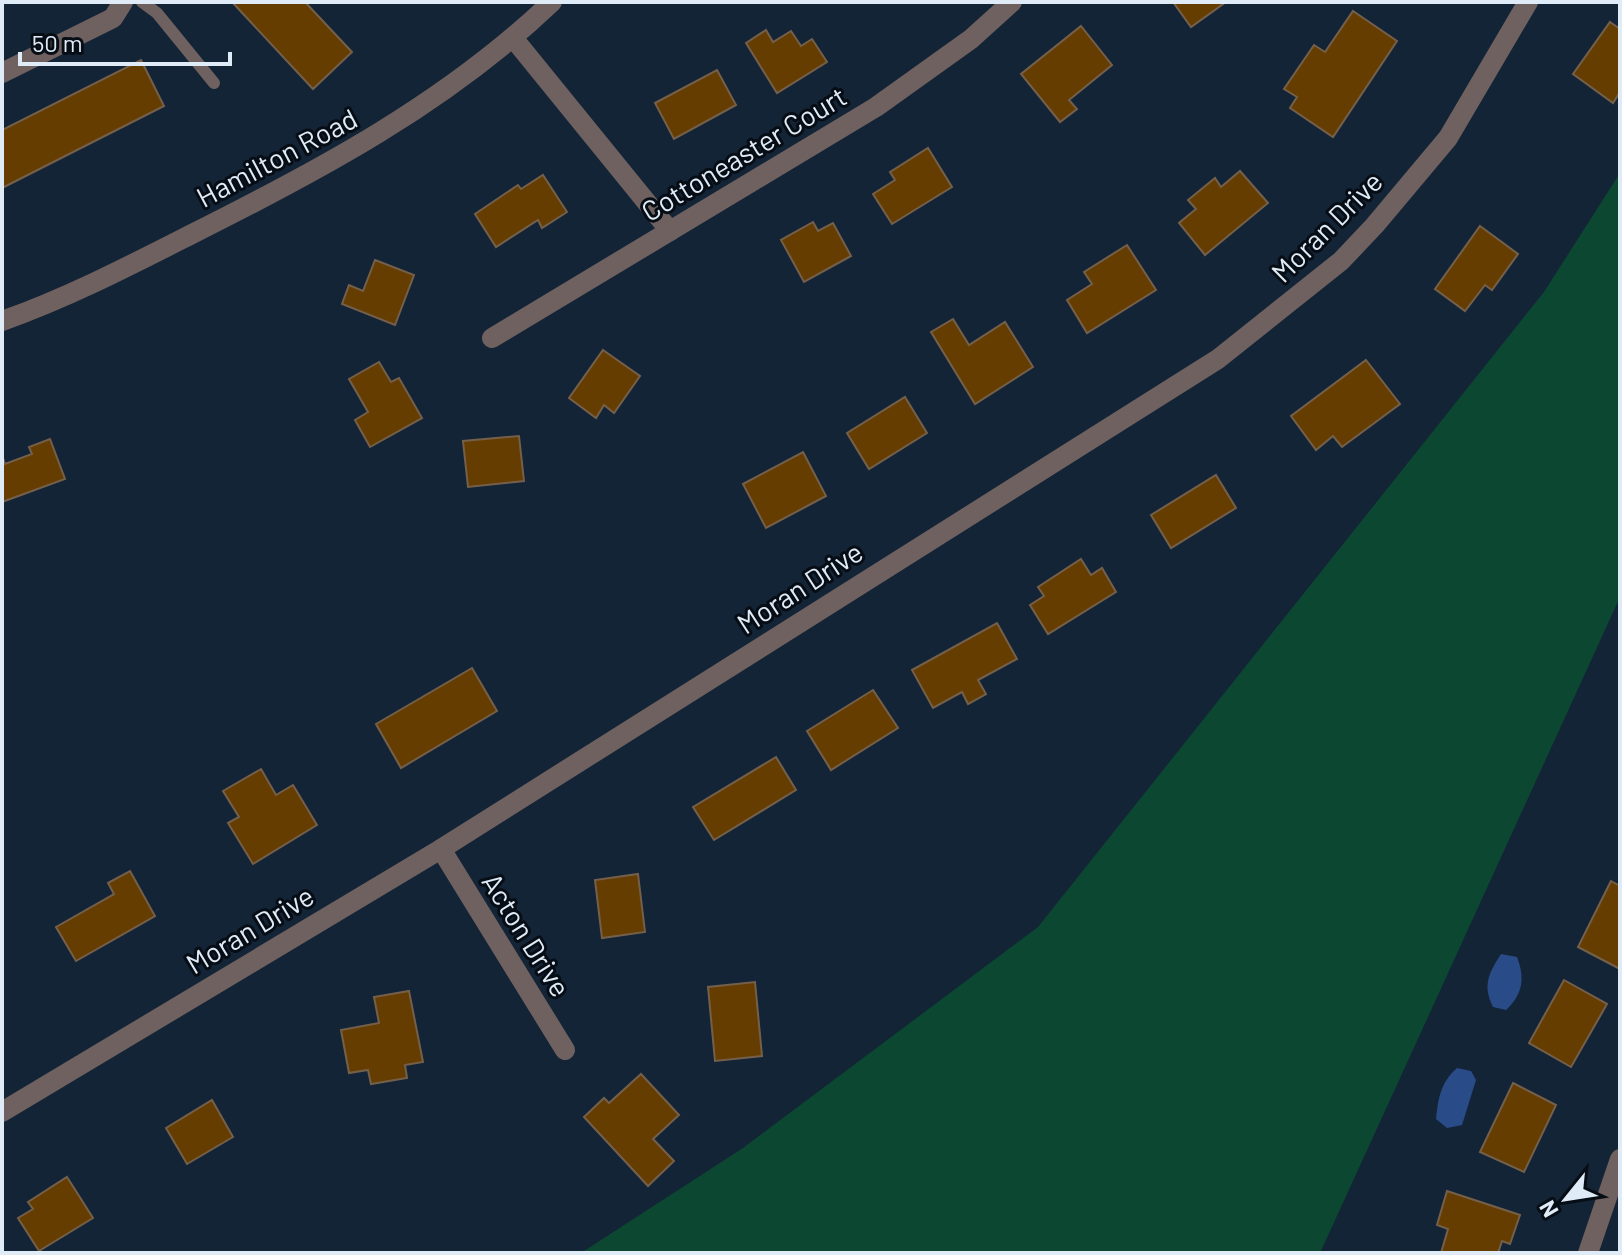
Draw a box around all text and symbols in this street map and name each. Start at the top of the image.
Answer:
scale bar [20,16,230,66]
text: 50 m [32,28,83,57]
street label: Cottoneaster Court [635,79,852,228]
street label: Hamilton Road [190,101,363,214]
street label: Moran Drive [1264,164,1389,289]
street label: Moran Drive [730,534,869,640]
street label: Acton Drive [476,866,578,1003]
street label: Moran Drive [180,878,319,980]
north arrow [1526,1159,1606,1239]
text: N [1533,1197,1563,1222]

